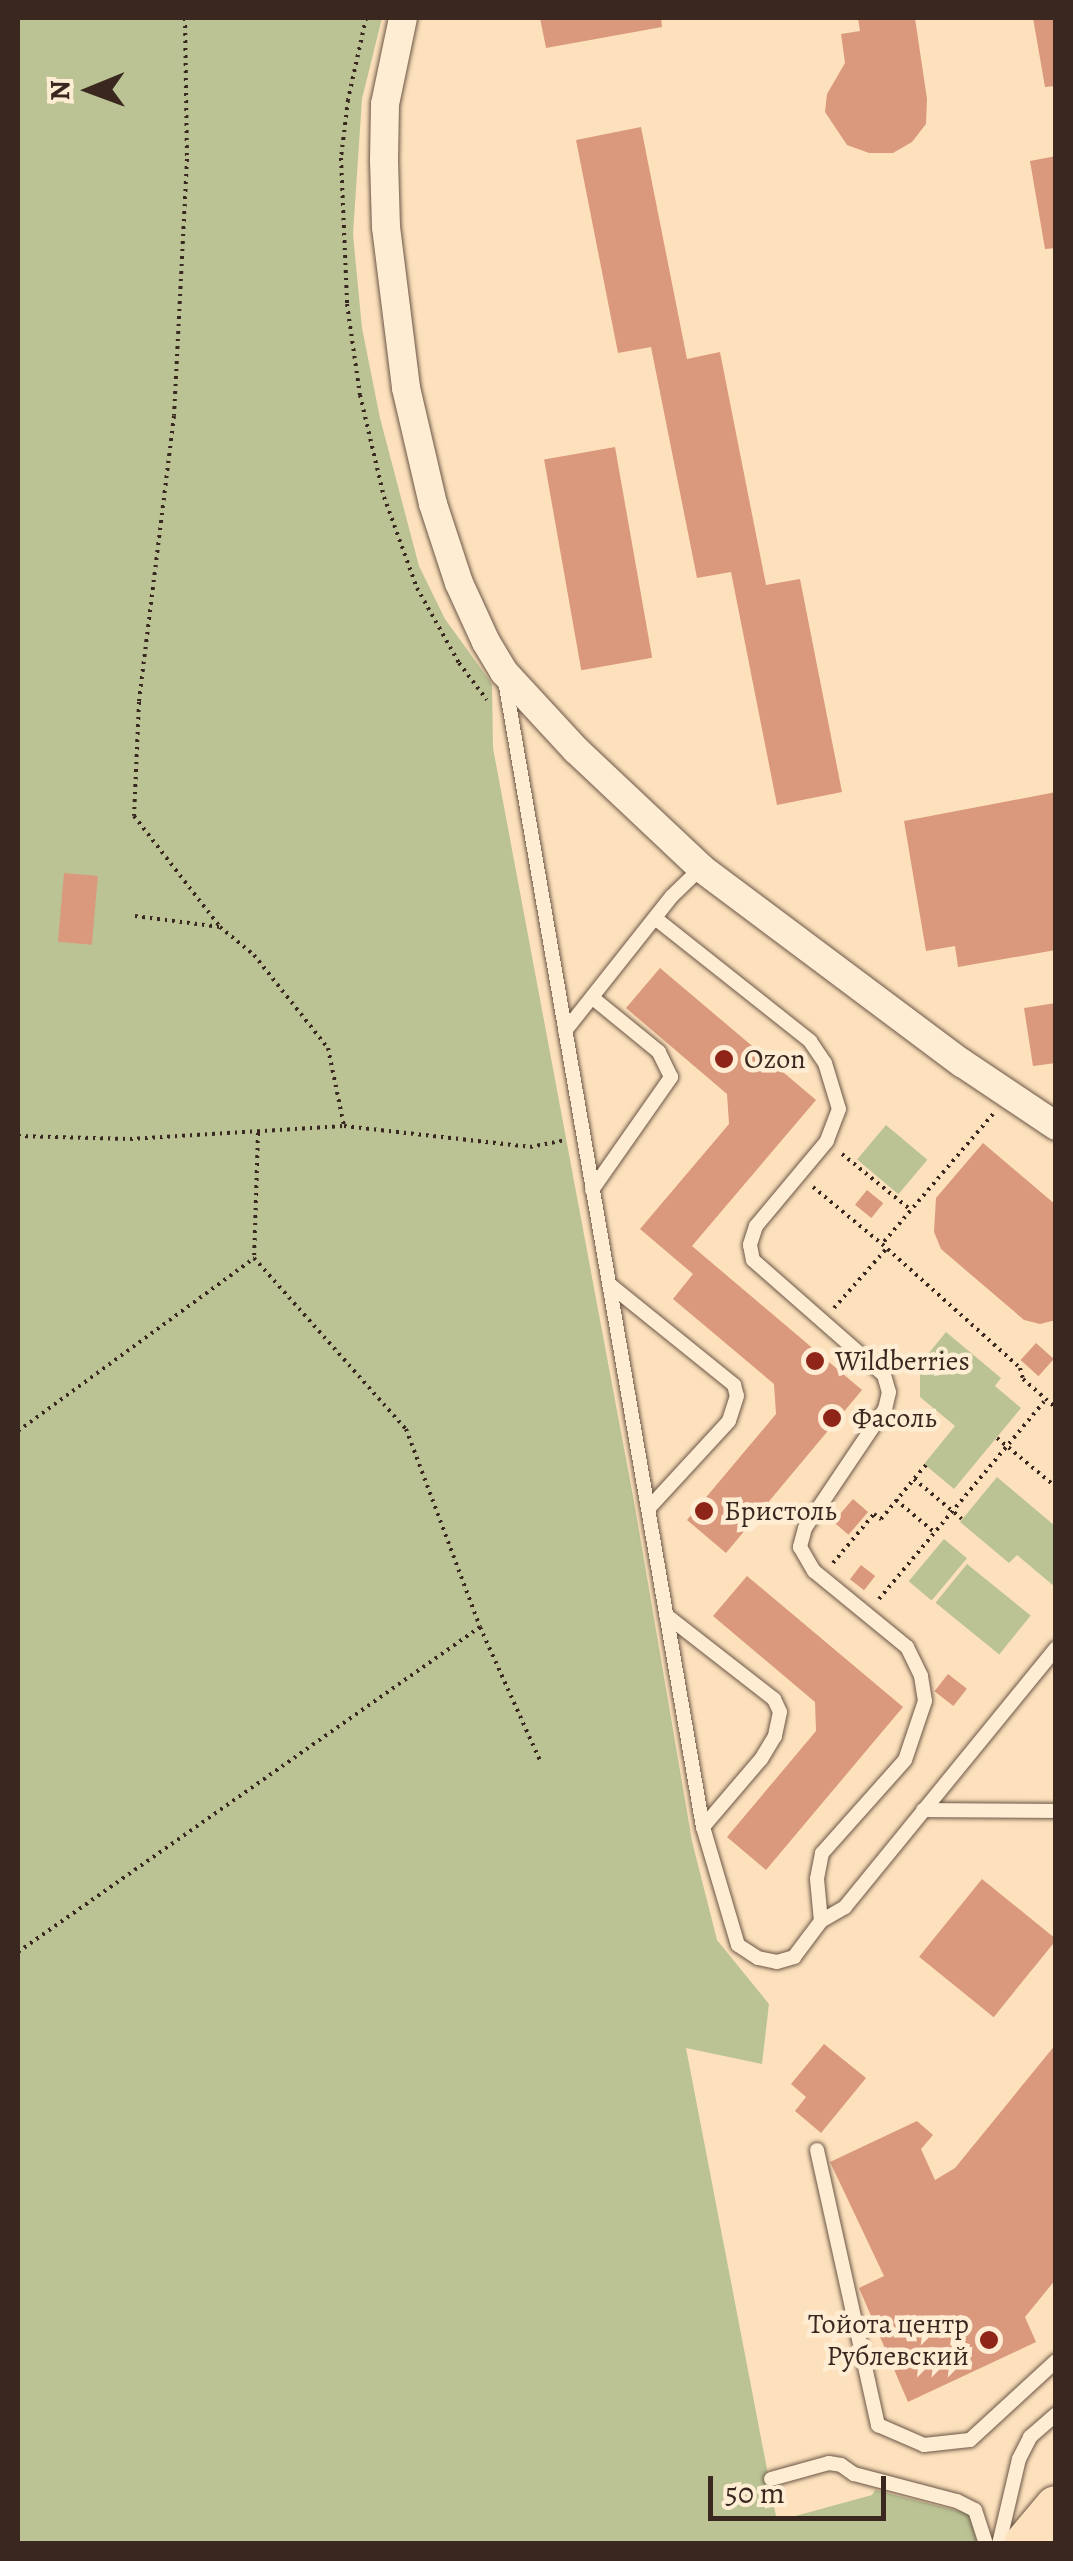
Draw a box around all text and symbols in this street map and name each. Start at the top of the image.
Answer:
north arrow [40,40,140,140]
text: N [41,80,79,101]
place label: Ozon [744,1042,806,1076]
marker: Ozon [713,1048,735,1070]
place label: Wildberries [835,1344,970,1378]
marker: Wildberries [804,1350,826,1372]
place label: Фасоль [852,1401,937,1435]
marker: Фасоль [821,1407,843,1429]
place label: Бристоль [724,1494,837,1528]
marker: Бристоль [693,1500,715,1522]
place label: Тойота центр Рублевский [808,2307,969,2373]
marker: Тойота центр Рублевский [978,2329,1000,2351]
scale bar [713,2456,890,2518]
text: 50 m [725,2473,785,2513]

